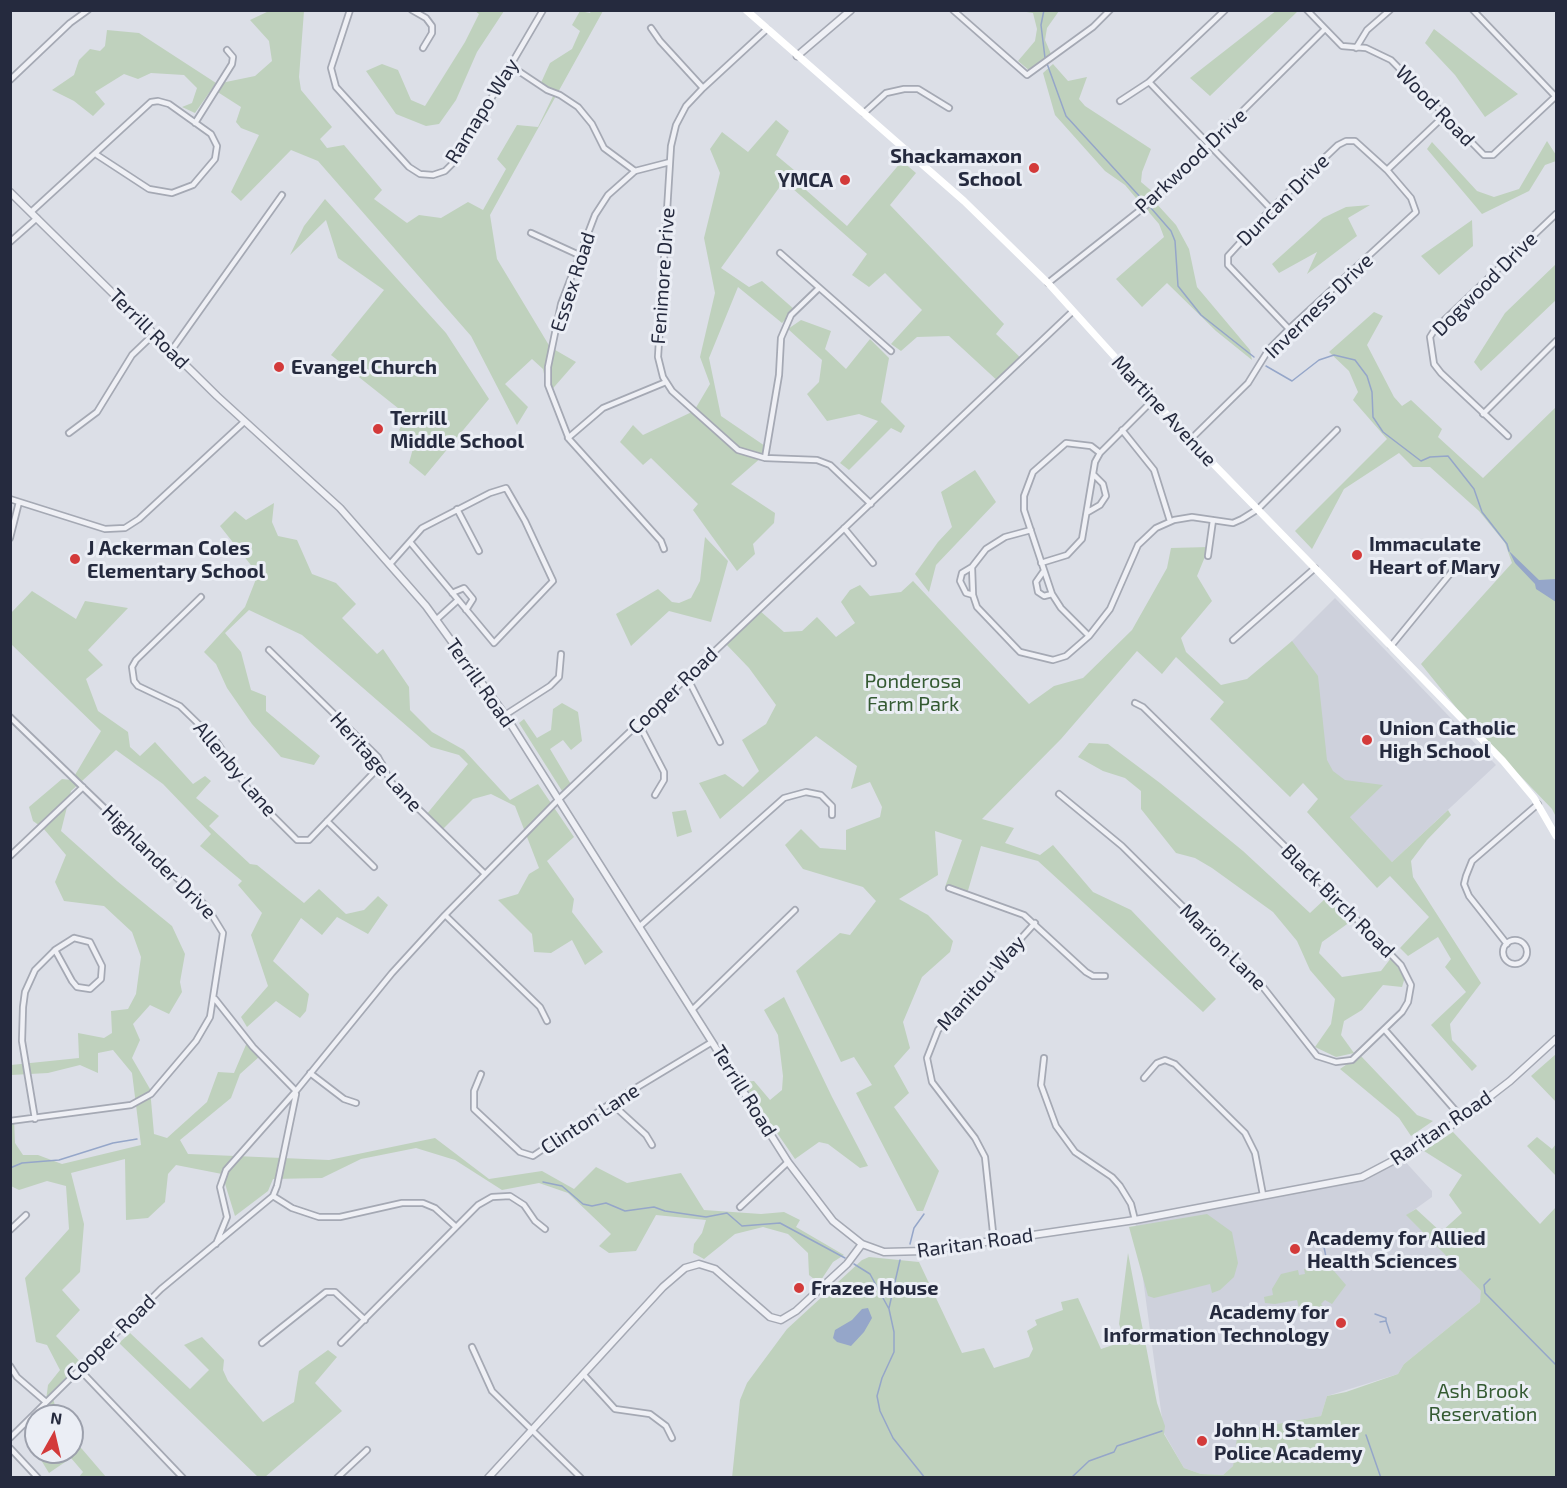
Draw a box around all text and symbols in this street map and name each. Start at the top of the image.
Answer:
street label: Ramapo Way [440,54,524,168]
street label: Wood Road [1390,61,1480,151]
street label: Parkwood Drive [1130,103,1252,219]
place label: Shackamaxon School [890,144,1022,191]
street label: Duncan Drive [1232,149,1334,251]
marker: Shackamaxon School [1027,161,1041,175]
place label: YMCA [778,168,833,192]
marker: YMCA [838,173,852,187]
street label: Fenimore Drive [646,207,680,345]
street label: Dogwood Drive [1428,227,1542,341]
street label: Essex Road [546,229,600,335]
street label: Inverness Drive [1260,248,1378,364]
street label: Terrill Road [104,284,194,374]
street label: Martine Avenue [1106,351,1222,471]
place label: Evangel Church [291,355,437,379]
marker: Evangel Church [272,360,286,374]
place label: Terrill Middle School [390,406,524,453]
marker: Terrill Middle School [371,422,385,436]
place label: Immaculate Heart of Mary [1369,532,1500,579]
place label: J Ackerman Coles Elementary School [87,536,265,583]
marker: Immaculate Heart of Mary [1350,548,1364,562]
marker: J Ackerman Coles Elementary School [68,552,82,566]
street label: Terrill Road [440,634,520,732]
street label: Cooper Road [623,642,723,740]
park label: Ponderosa Farm Park [864,669,962,716]
street label: Heritage Lane [325,707,427,817]
place label: Union Catholic High School [1379,716,1516,763]
street label: Allenby Lane [188,717,282,821]
marker: Union Catholic High School [1360,733,1374,747]
street label: Highlander Drive [97,800,221,924]
street label: Black Birch Road [1276,839,1400,963]
street label: Marion Lane [1175,899,1271,995]
street label: Manitou Way [932,930,1030,1036]
street label: Terrill Road [706,1041,782,1141]
street label: Clinton Lane [536,1078,644,1160]
street label: Raritan Road [1386,1085,1496,1171]
street label: Raritan Road [915,1223,1035,1263]
place label: Academy for Allied Health Sciences [1307,1226,1486,1273]
marker: Academy for Allied Health Sciences [1288,1242,1302,1256]
place label: Frazee House [811,1276,938,1300]
marker: Frazee House [792,1281,806,1295]
street label: Cooper Road [61,1289,161,1387]
place label: Academy for Information Technology [1103,1300,1329,1347]
marker: Academy for Information Technology [1334,1316,1348,1330]
park label: Ash Brook Reservation [1429,1379,1537,1426]
north arrow [24,1404,84,1464]
text: N [49,1407,63,1428]
place label: John H. Stamler Police Academy [1214,1418,1363,1465]
marker: John H. Stamler Police Academy [1195,1434,1209,1448]

